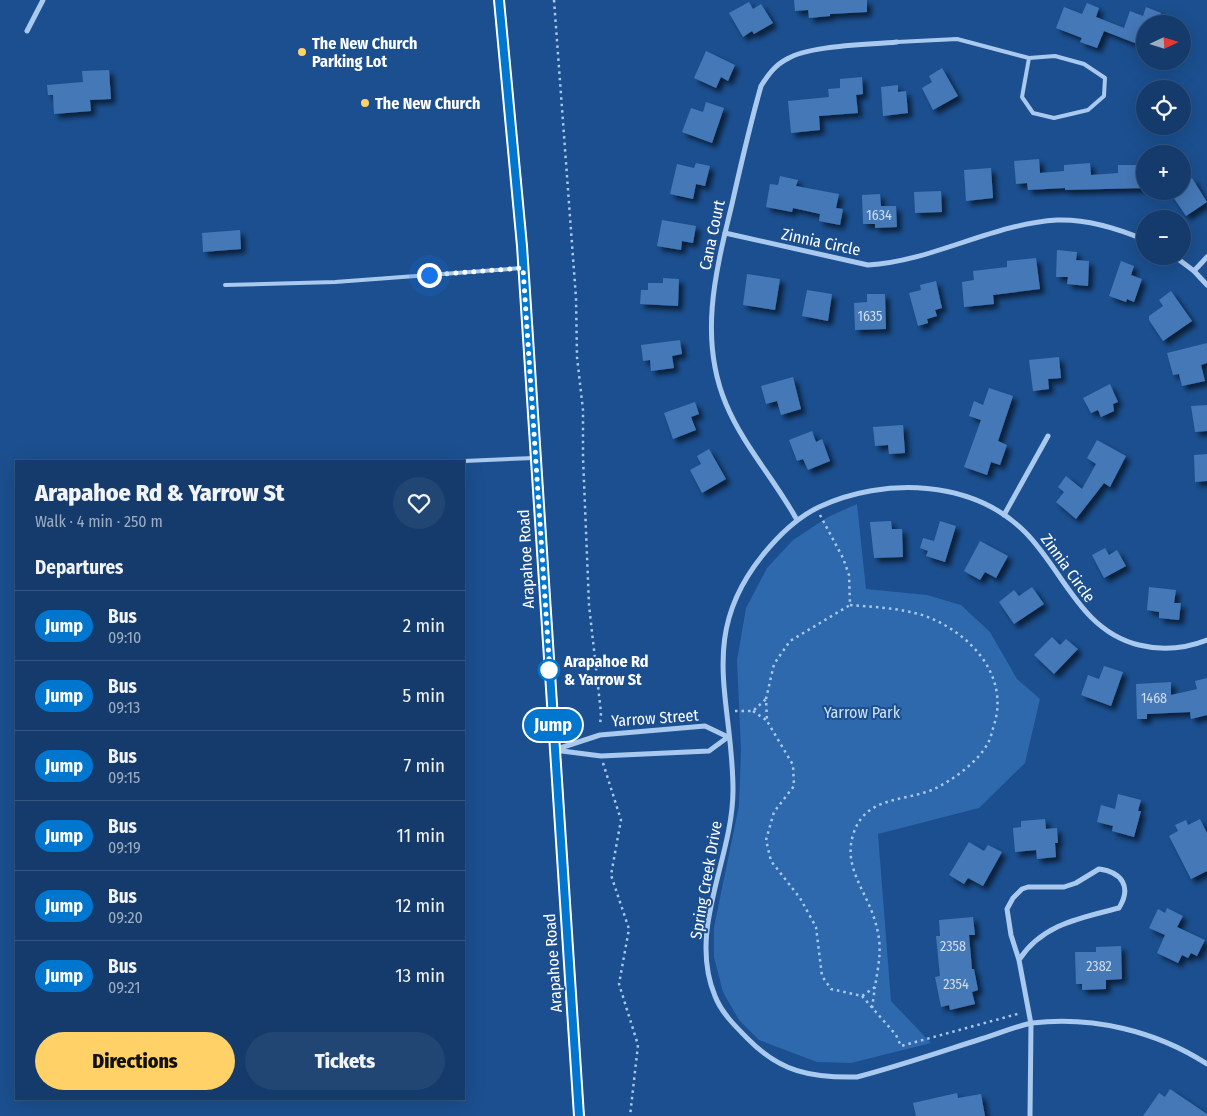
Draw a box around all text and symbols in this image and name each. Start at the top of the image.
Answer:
north arrow [1136,15,1191,70]
map controls [1136,15,1191,265]
place label: The New Church Parking Lot [312,34,417,71]
marker: The New Church Parking Lot [296,46,308,58]
button: locate [1136,80,1191,135]
place label: The New Church [375,94,480,113]
marker: The New Church [359,97,371,109]
button: + [1136,145,1191,200]
street label: Cana Court [695,197,729,272]
house number: 1634 [866,207,892,224]
button: − [1136,210,1191,265]
street label: Zinnia Circle [780,224,862,260]
your location [417,263,442,288]
house number: 1635 [857,308,883,325]
button: heart [393,477,445,529]
text: Arapahoe Rd & Yarrow St [35,479,284,507]
street label: Arapahoe Road [514,509,538,609]
text: Walk · 4 min · 250 m [35,512,163,531]
street label: Zinnia Circle [1037,530,1099,606]
text: Departures [35,556,123,579]
text: Bus [108,605,137,628]
text: 2 min [403,614,445,637]
text: Jump [45,615,83,637]
text: 09:10 [108,628,141,647]
place label: Arapahoe Rd & Yarrow St [563,652,648,689]
marker: Arapahoe Rd & Yarrow St [538,659,560,681]
text: Bus [108,675,137,698]
text: 5 min [402,684,445,707]
text: Jump [45,685,83,707]
house number: 1468 [1141,690,1167,707]
text: 09:13 [108,698,140,717]
park label: Yarrow Park [824,703,901,722]
street label: Yarrow Street [611,705,700,731]
line badge: Jump [518,709,588,741]
text: Jump [534,714,572,736]
text: Bus [108,745,137,768]
text: 7 min [403,754,445,777]
text: Jump [45,755,83,777]
text: 09:15 [108,768,140,787]
text: Bus [108,815,137,838]
street label: Spring Creek Drive [686,819,726,941]
text: 11 min [397,824,445,847]
text: Jump [45,825,83,847]
text: 09:19 [108,838,141,857]
text: Bus [108,885,137,908]
text: 12 min [395,894,445,917]
text: Jump [45,895,83,917]
text: 09:20 [108,908,143,927]
street label: Arapahoe Road [540,913,566,1013]
house number: 2358 [940,938,966,955]
text: Bus [108,955,137,978]
house number: 2382 [1086,958,1112,975]
text: 13 min [395,964,445,987]
text: Jump [45,965,83,987]
house number: 2354 [943,976,969,993]
text: 09:21 [108,978,140,997]
button: Directions [35,1032,235,1090]
button: Tickets [245,1032,445,1090]

